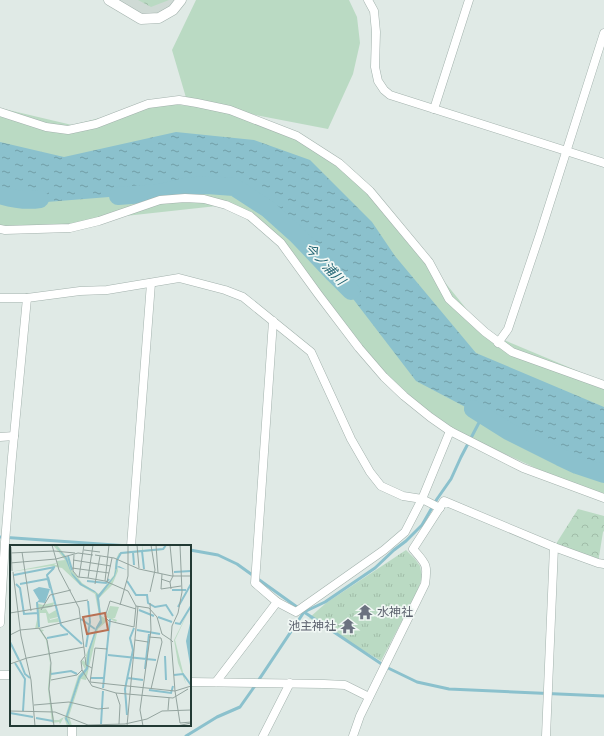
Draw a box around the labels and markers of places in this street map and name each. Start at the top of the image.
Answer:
temple icon: 水神社 [356,603,374,621]
place label: 水神社 [377,605,413,619]
temple icon: 池主神社 [339,617,357,635]
place label: 池主神社 [288,619,336,633]

